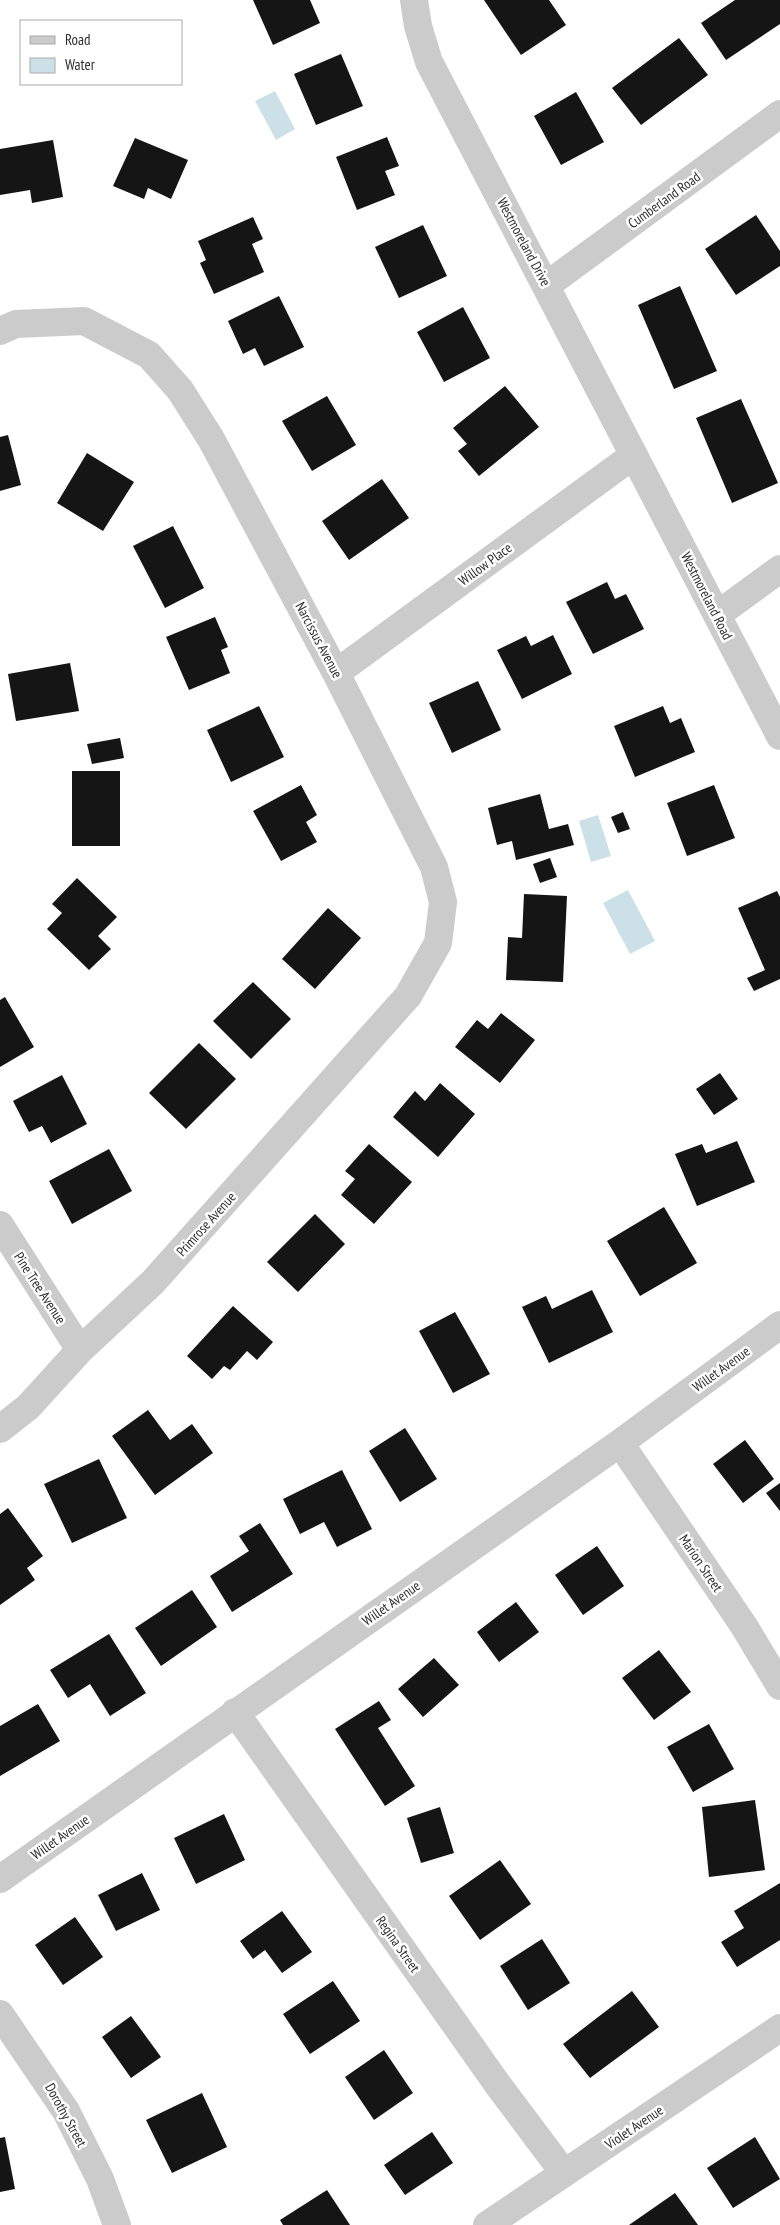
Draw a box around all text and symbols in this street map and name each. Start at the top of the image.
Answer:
legend [20,20,182,85]
text: Road [65,30,91,49]
text: Water [65,55,96,74]
street label: Cumberland Road [624,168,704,232]
street label: Westmoreland Drive [493,195,555,289]
street label: Willow Place [455,539,515,589]
street label: Westmoreland Road [677,549,737,643]
street label: Narcissus Avenue [292,599,347,681]
street label: Primrose Avenue [172,1188,240,1260]
street label: Pine Tree Avenue [10,1249,70,1328]
street label: Willet Avenue [689,1342,753,1396]
street label: Marion Street [675,1531,727,1595]
street label: Willet Avenue [359,1576,424,1629]
street label: Willet Avenue [28,1810,93,1863]
street label: Regina Street [372,1912,424,1976]
street label: Dorothy Street [41,2080,91,2150]
street label: Violet Avenue [601,2101,667,2154]

